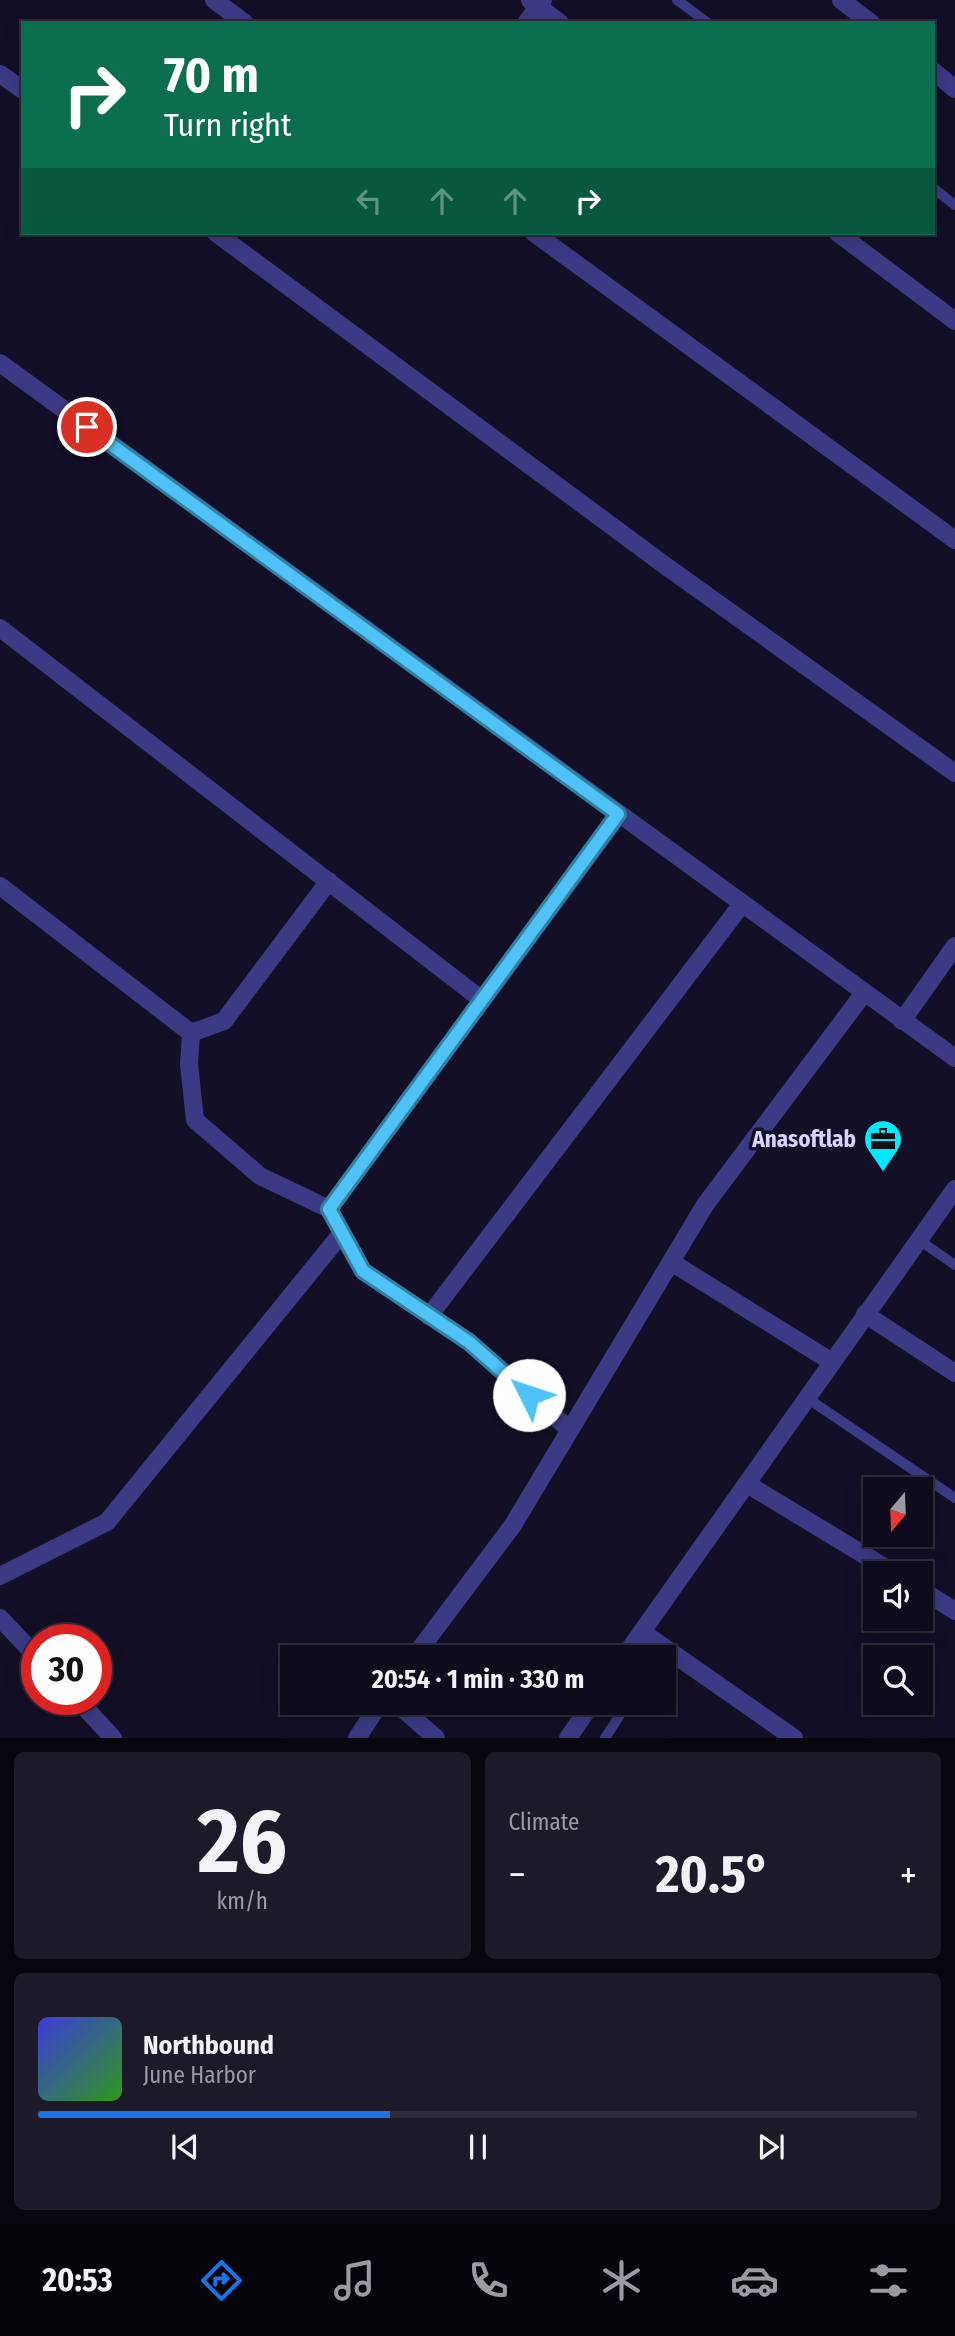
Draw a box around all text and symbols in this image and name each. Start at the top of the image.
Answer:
text: 70 m [164,46,259,105]
icon: right [49,49,140,140]
text: Turn right [164,106,291,144]
icon: left [350,182,388,220]
icon: ahead [423,182,461,220]
icon: ahead [496,182,534,220]
icon: right [569,182,607,220]
pin [57,397,117,457]
icon: arrive [68,408,106,446]
office icon: Anasoftlab [862,1118,904,1173]
place label: Anasoftlab [751,1125,856,1153]
position arrow [492,1358,566,1432]
north arrow [863,1477,933,1547]
map controls [863,1477,933,1715]
button: sound [863,1561,933,1631]
speed limit sign: 30 [21,1624,112,1715]
button: search [863,1645,933,1715]
text: 20:54 · 1 min · 330 m [372,1664,584,1695]
text: 26 [197,1787,287,1896]
text: Climate [509,1808,579,1836]
text: 20.5° [656,1843,770,1906]
text: − [509,1852,526,1898]
text: + [900,1852,917,1898]
text: km/h [217,1887,268,1915]
text: Northbound [143,2030,274,2061]
text: June Harbor [143,2061,256,2089]
icon: previous [166,2128,204,2166]
icon: pause [459,2128,497,2166]
icon: next [752,2128,790,2166]
icon: directions [197,2256,246,2305]
icon: music [330,2256,379,2305]
icon: phone [464,2256,513,2305]
icon: climate [597,2256,646,2305]
icon: car [730,2256,779,2305]
icon: filters [864,2256,913,2305]
text: 20:53 [42,2261,113,2299]

